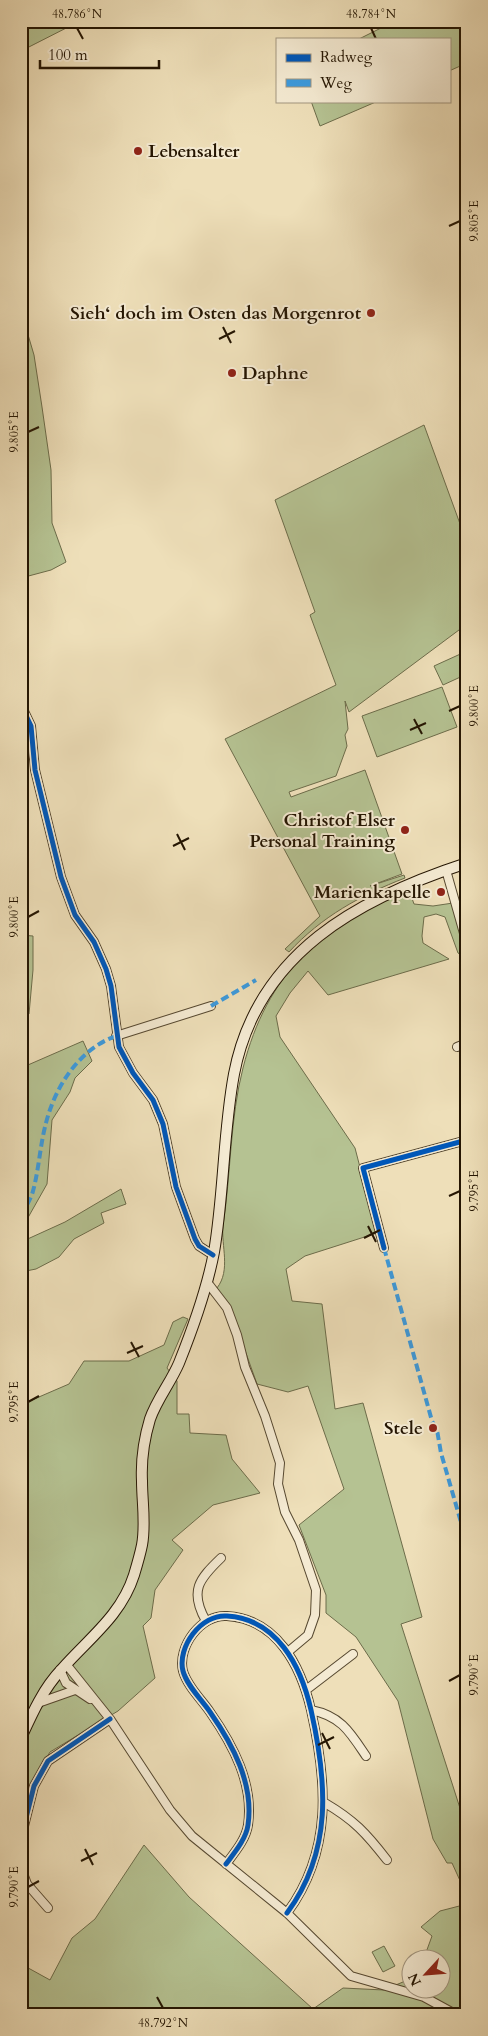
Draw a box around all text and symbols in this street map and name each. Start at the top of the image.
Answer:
text: 48.786°N [52,6,103,22]
text: 48.784°N [346,6,397,22]
scale bar [40,38,159,70]
legend [276,38,450,102]
text: 100 m [48,45,88,65]
text: Radweg [320,47,373,67]
text: Weg [319,73,352,93]
place label: Lebensalter [148,139,240,164]
marker: Lebensalter [132,145,144,157]
text: 9.805°E [466,200,482,242]
place label: Sieh‘ doch im Osten das Morgenrot [70,301,362,326]
marker: Sieh‘ doch im Osten das Morgenrot [365,307,377,319]
place label: Daphne [242,361,308,386]
marker: Daphne [226,367,238,379]
text: 9.805°E [6,411,22,453]
text: 9.800°E [466,685,482,727]
place label: Christof Elser Personal Training [249,808,396,854]
marker: Christof Elser Personal Training [399,824,411,836]
place label: Marienkapelle [314,880,431,905]
marker: Marienkapelle [435,886,447,898]
text: 9.800°E [6,896,22,938]
text: 9.795°E [466,1170,482,1212]
text: 9.795°E [6,1381,22,1423]
place label: Stele [384,1416,423,1441]
marker: Stele [427,1422,439,1434]
text: 9.790°E [466,1654,482,1696]
text: 9.790°E [6,1866,22,1908]
north arrow [400,1948,450,1998]
text: N [404,1970,426,1989]
text: 48.792°N [138,2015,189,2031]

